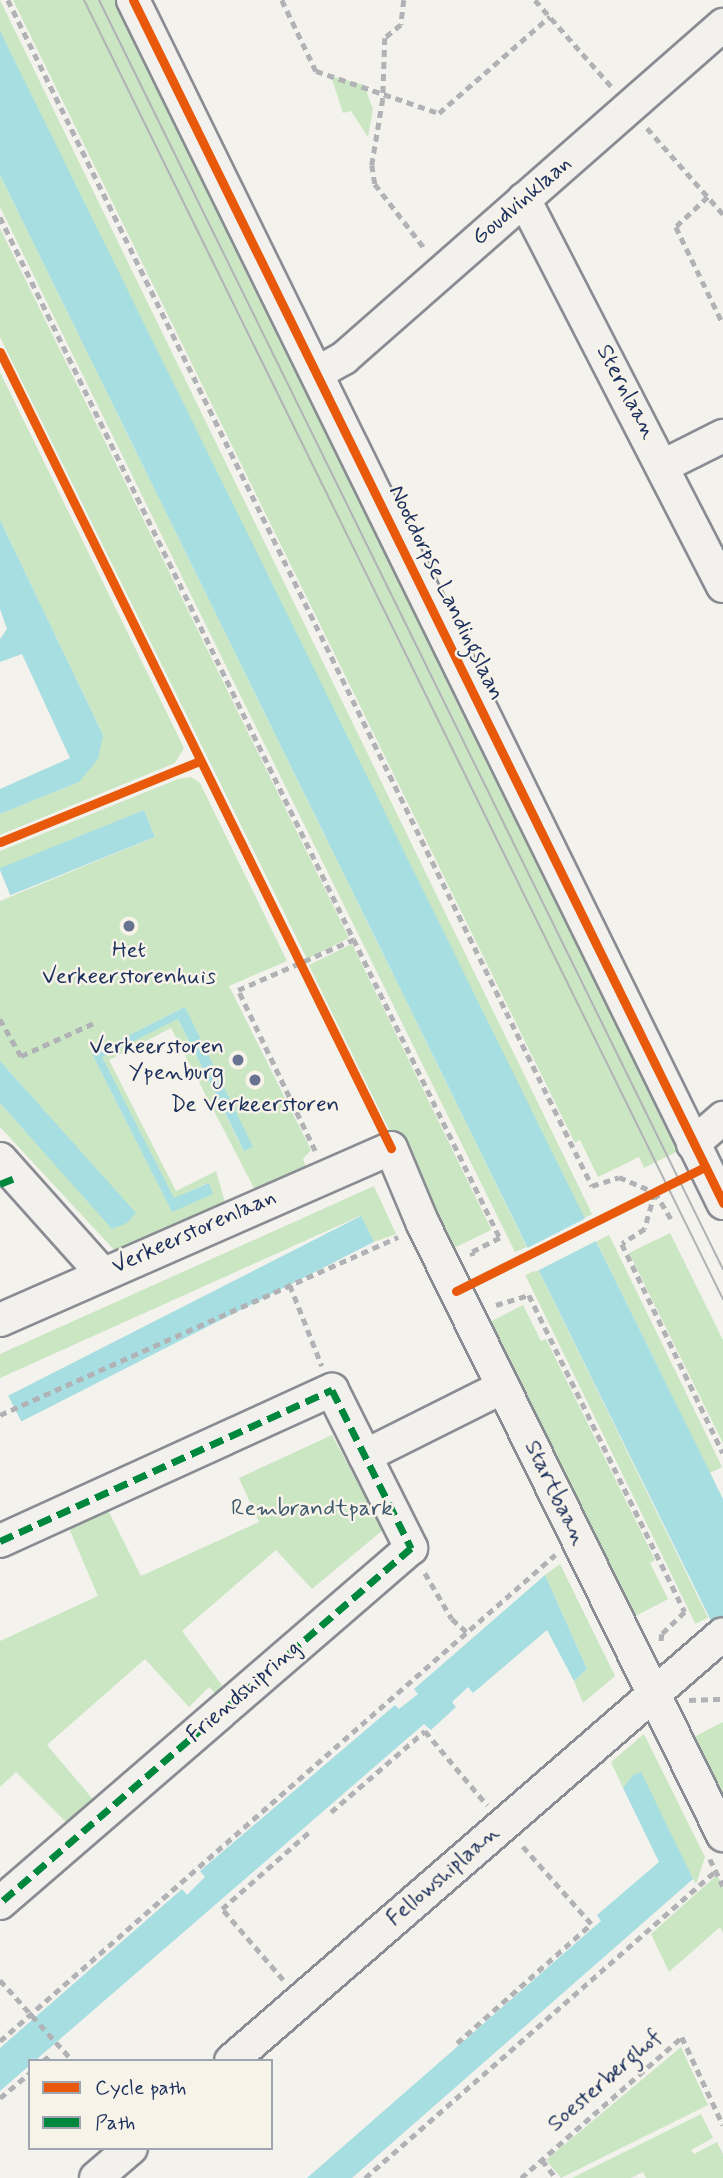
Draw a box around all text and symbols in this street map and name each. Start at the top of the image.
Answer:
street label: Goudvinklaan [466,150,578,252]
street label: Sternlaan [590,340,662,444]
street label: Nootdorpse Landingslaan [382,481,510,705]
marker: Het Verkeerstorenhuis [121,918,137,934]
place label: Het Verkeerstorenhuis [42,937,216,991]
place label: Verkeerstoren Ypenburg [89,1033,224,1087]
marker: Verkeerstoren Ypenburg [230,1052,246,1068]
marker: De Verkeerstoren [247,1072,263,1088]
place label: De Verkeerstoren [172,1091,338,1119]
street label: Verkeerstorenlaan [108,1183,280,1281]
street label: Startbaan [518,1436,592,1550]
park label: Rembrandtpark [231,1495,393,1523]
street label: Friendshipring [181,1635,307,1749]
street label: Fellowshiplaan [381,1819,505,1933]
street label: Soesterberghof [542,2024,668,2138]
legend [28,2059,273,2150]
text: Cycle path [95,2074,186,2102]
text: Path [95,2109,135,2137]

